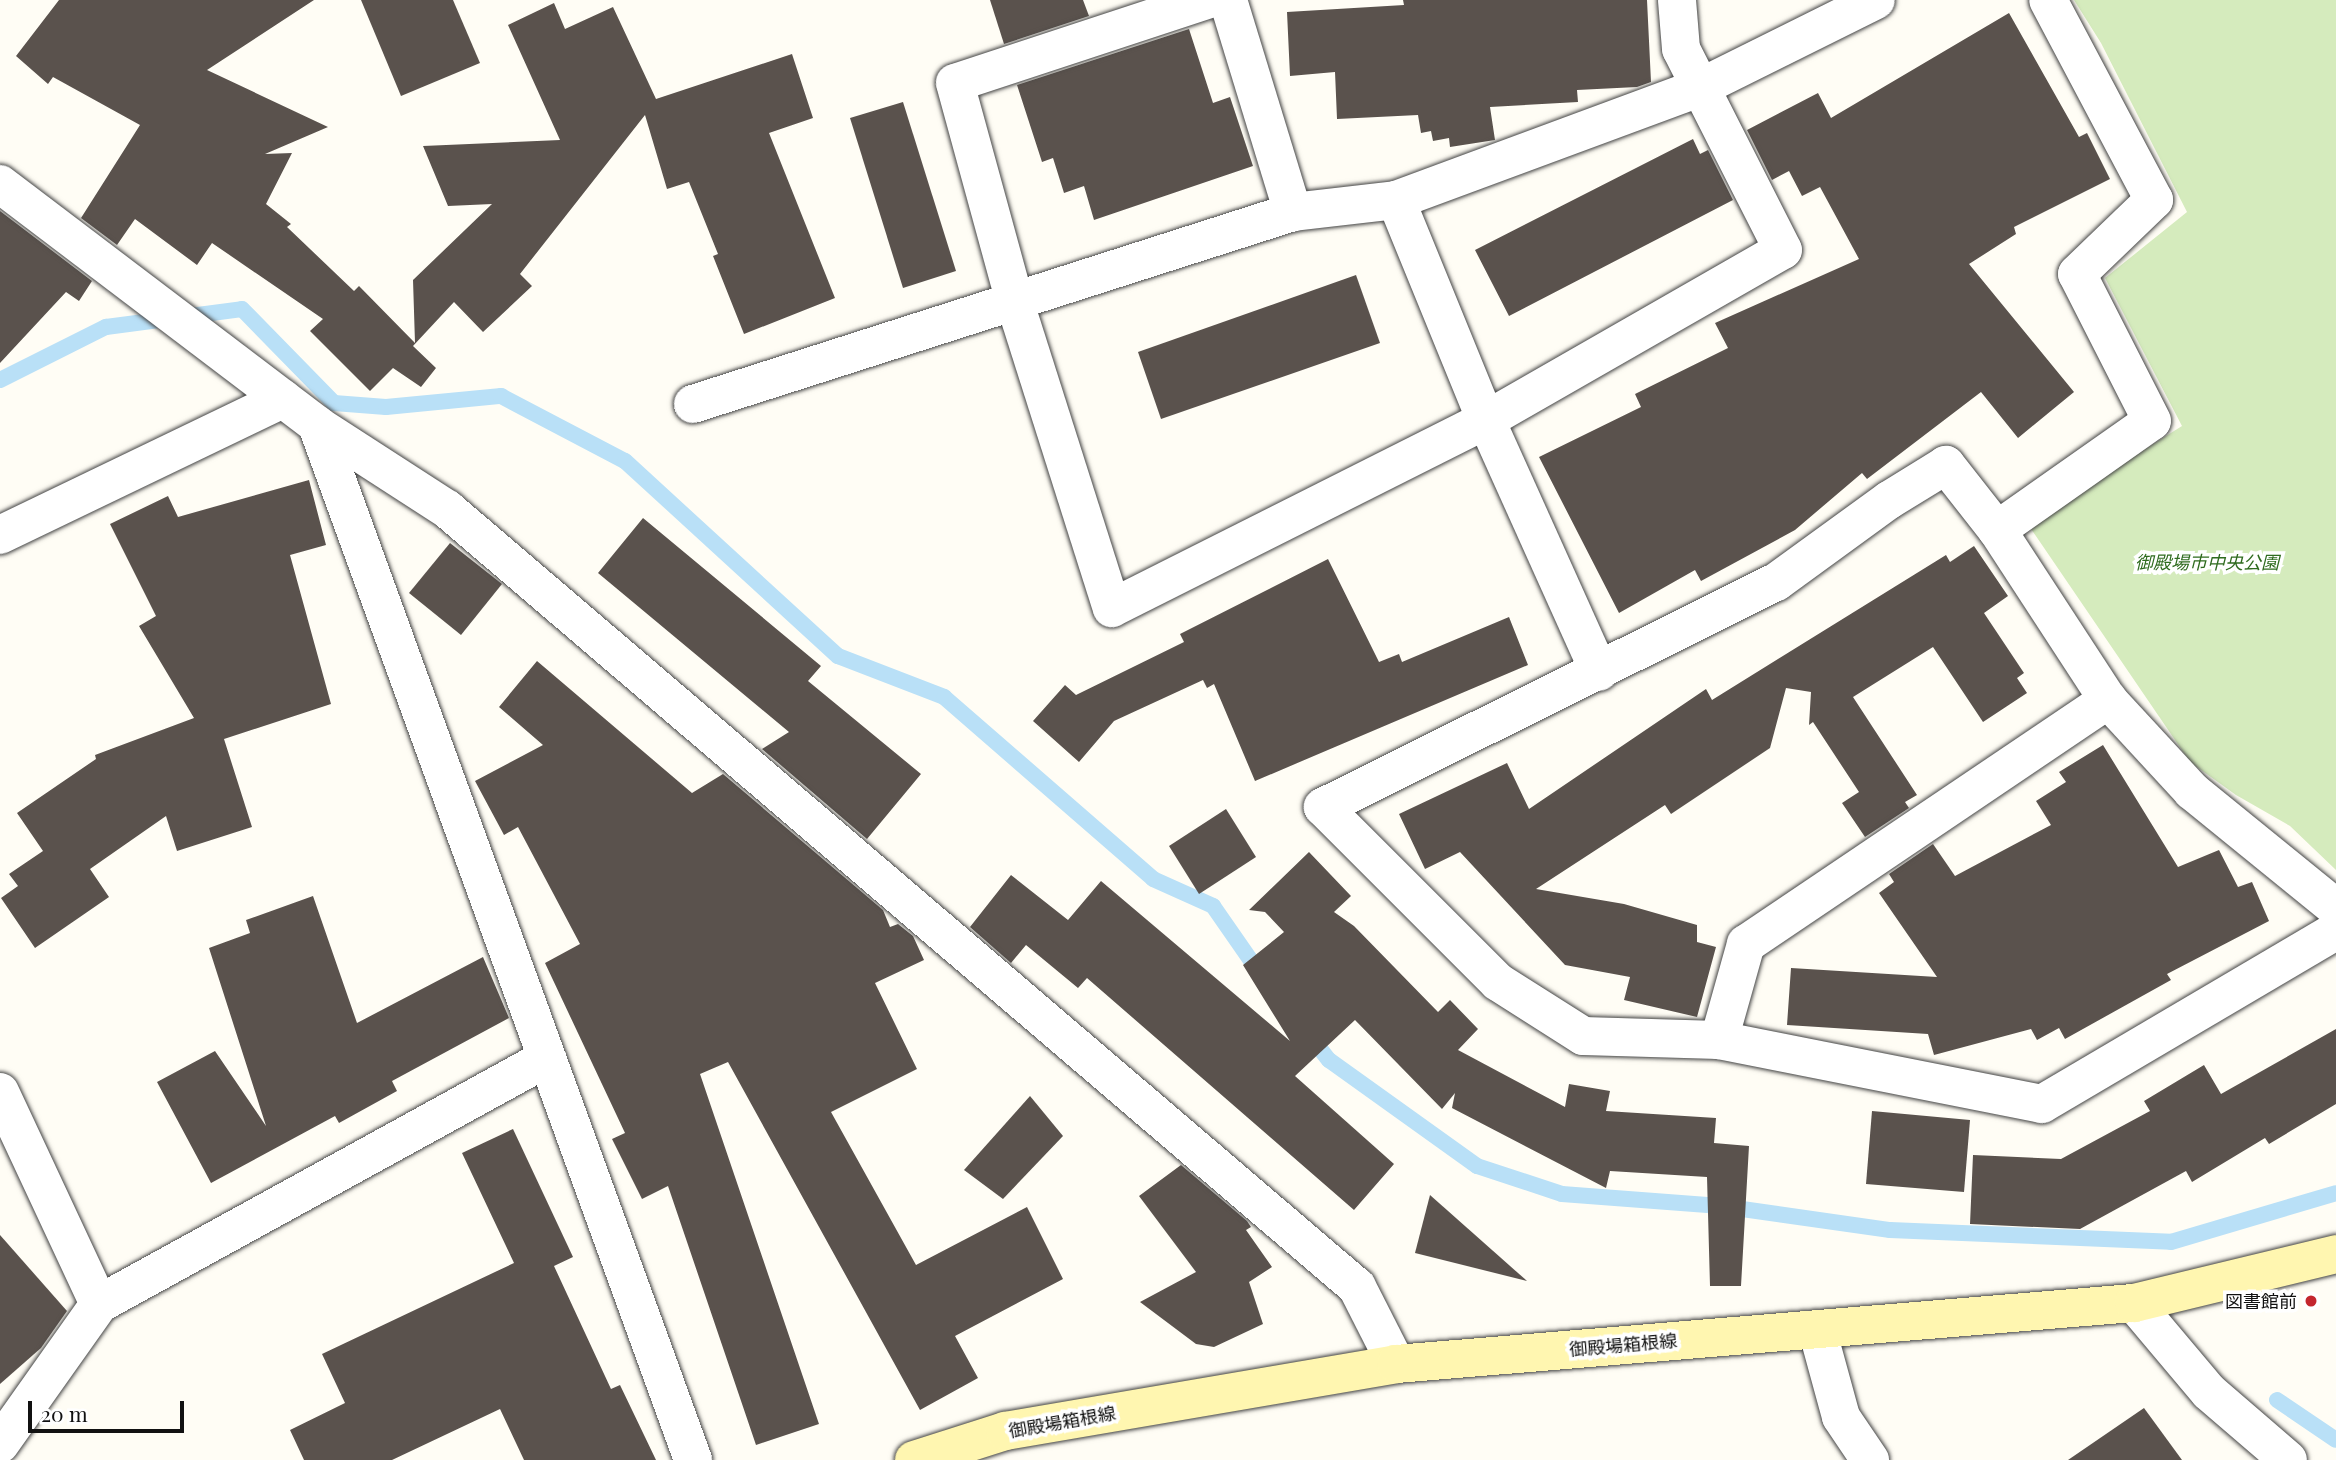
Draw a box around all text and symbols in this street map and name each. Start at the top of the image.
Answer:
park label: 御殿場市中央公園 [2135,551,2279,573]
place label: 図書館前 [2225,1290,2297,1312]
marker: 図書館前 [2303,1293,2319,1309]
street label: 御殿場箱根線 [1568,1330,1678,1360]
scale bar [32,1386,187,1430]
text: 20 m [41,1399,88,1427]
street label: 御殿場箱根線 [1007,1402,1117,1442]

